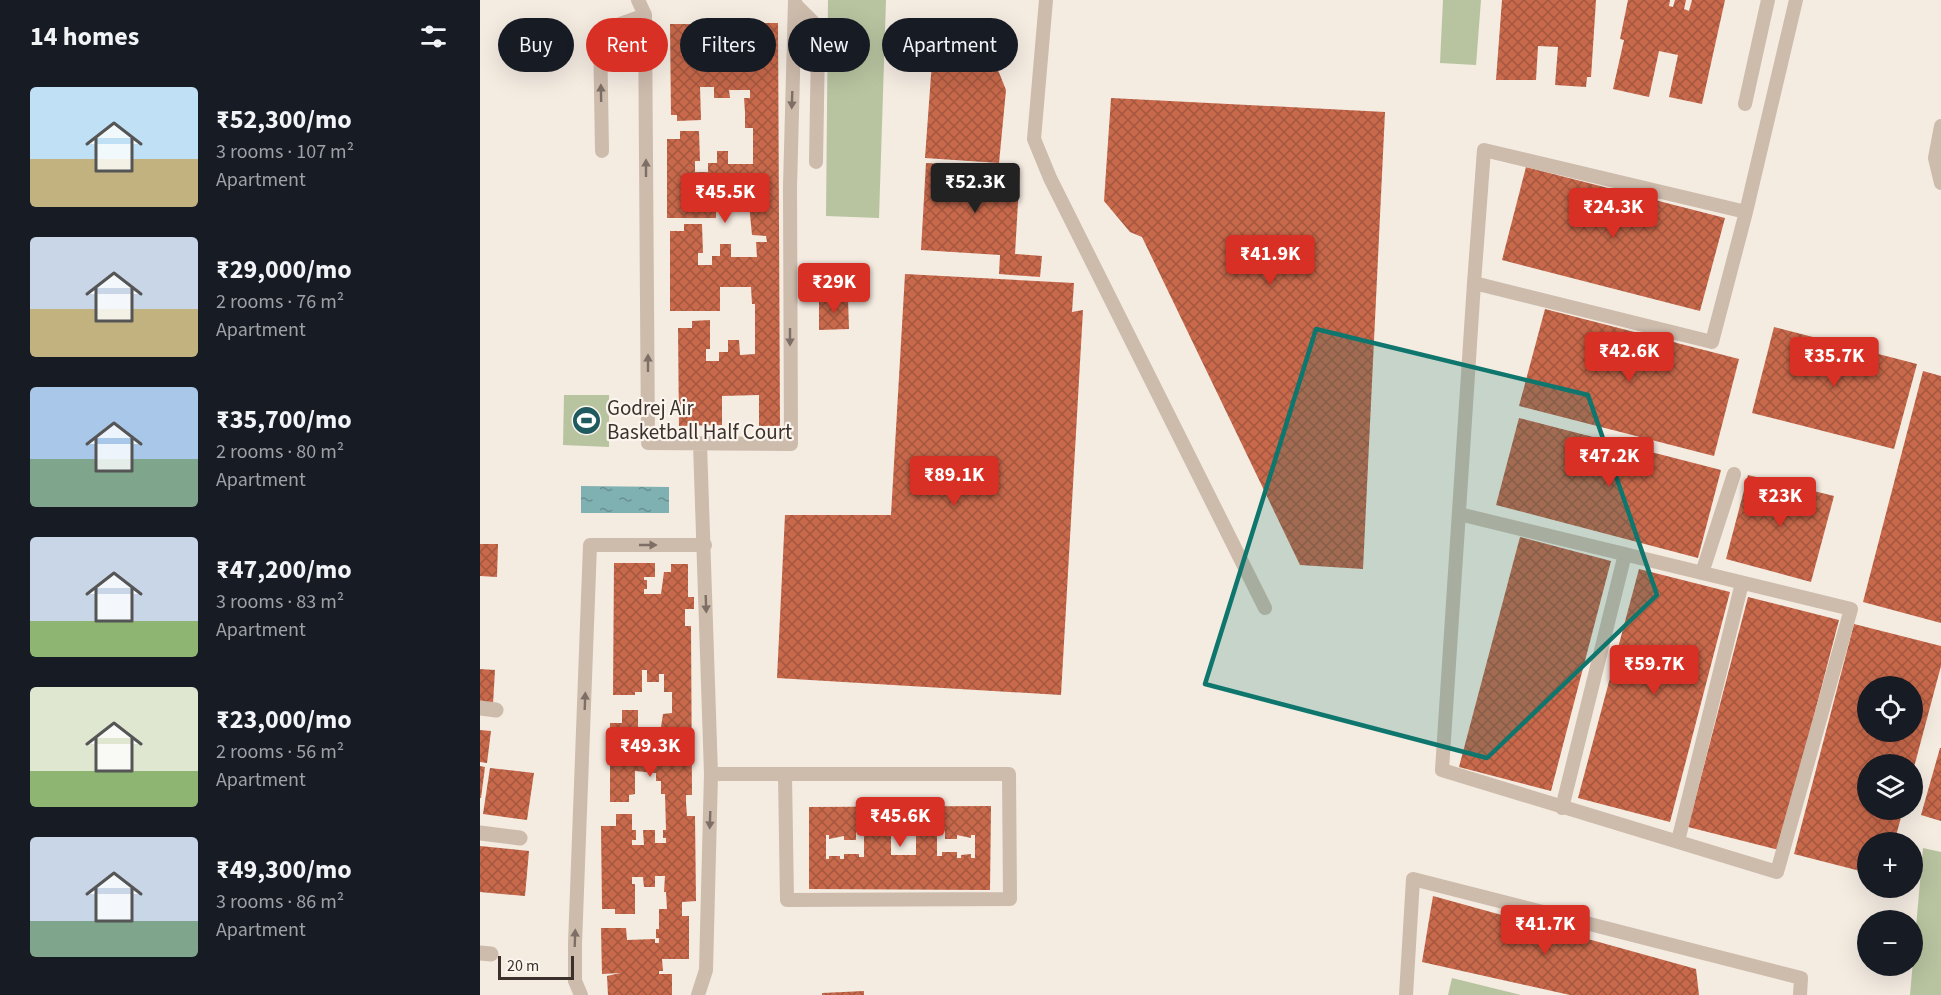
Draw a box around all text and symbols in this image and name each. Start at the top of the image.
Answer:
text: 14 homes [30,18,139,55]
chip: Buy [498,18,574,72]
chip: Rent [586,18,668,72]
chip: Filters [680,18,776,72]
chip: New [788,18,870,72]
chip: Apartment [882,18,1018,72]
icon: filters [417,20,450,53]
one-way arrow [596,83,606,102]
one-way arrow [787,91,797,110]
text: ₹52,300/mo [216,101,352,138]
icon: home [78,111,150,183]
text: 3 rooms · 107 m² [216,138,354,166]
one-way arrow [641,159,651,178]
pin: ₹52.3K [926,163,1024,214]
text: Apartment [216,166,306,194]
text: ₹52.3K [945,168,1005,196]
pin: ₹45.5K [676,173,774,224]
text: ₹45.5K [695,178,755,206]
pin: ₹24.3K [1564,188,1662,239]
text: ₹24.3K [1583,193,1643,221]
pin: ₹41.9K [1221,235,1319,286]
text: ₹41.9K [1240,240,1300,268]
text: ₹29,000/mo [216,251,352,288]
icon: home [78,261,150,333]
pin: ₹29K [798,263,870,314]
text: ₹29K [812,268,856,296]
text: 2 rooms · 76 m² [216,288,344,316]
text: Apartment [216,316,306,344]
one-way arrow [786,328,795,347]
pin: ₹42.6K [1580,332,1678,383]
text: ₹42.6K [1599,337,1659,365]
pin: ₹35.7K [1785,337,1883,388]
text: ₹35.7K [1804,342,1864,370]
one-way arrow [643,354,653,373]
place label: Godrej Air Basketball Half Court [607,393,792,447]
text: ₹35,700/mo [216,401,352,438]
sports icon: Godrej Air Basketball Half Court [570,404,602,436]
icon: home [78,411,150,483]
pin: ₹47.2K [1560,437,1658,488]
text: 2 rooms · 80 m² [216,438,344,466]
text: ₹47.2K [1579,442,1639,470]
pin: ₹89.1K [905,456,1003,507]
text: ₹89.1K [924,461,984,489]
text: Apartment [216,466,306,494]
pin: ₹23K [1744,477,1816,528]
text: ₹23K [1758,482,1802,510]
one-way arrow [638,540,657,550]
text: ₹47,200/mo [216,551,352,588]
icon: home [78,561,150,633]
text: 3 rooms · 83 m² [216,588,344,616]
one-way arrow [702,594,711,613]
text: Apartment [216,616,306,644]
pin: ₹59.7K [1605,645,1703,696]
text: ₹59.7K [1624,650,1684,678]
map controls [1857,676,1923,976]
button: locate [1857,676,1923,742]
one-way arrow [581,691,590,710]
text: ₹23,000/mo [216,701,352,738]
icon: home [78,711,150,783]
pin: ₹49.3K [601,727,699,778]
text: ₹49.3K [620,732,680,760]
text: 2 rooms · 56 m² [216,738,344,766]
button: layers [1857,754,1923,820]
text: Apartment [216,766,306,794]
pin: ₹45.6K [851,797,949,848]
text: ₹45.6K [870,802,930,830]
one-way arrow [705,810,715,829]
button: + [1857,832,1923,898]
text: ₹49,300/mo [216,851,352,888]
icon: home [78,861,150,933]
text: 3 rooms · 86 m² [216,888,344,916]
pin: ₹41.7K [1496,905,1594,956]
text: ₹41.7K [1515,910,1575,938]
button: − [1857,910,1923,976]
text: Apartment [216,916,306,944]
one-way arrow [571,928,580,947]
scale bar [498,953,574,980]
text: 20 m [507,955,539,977]

